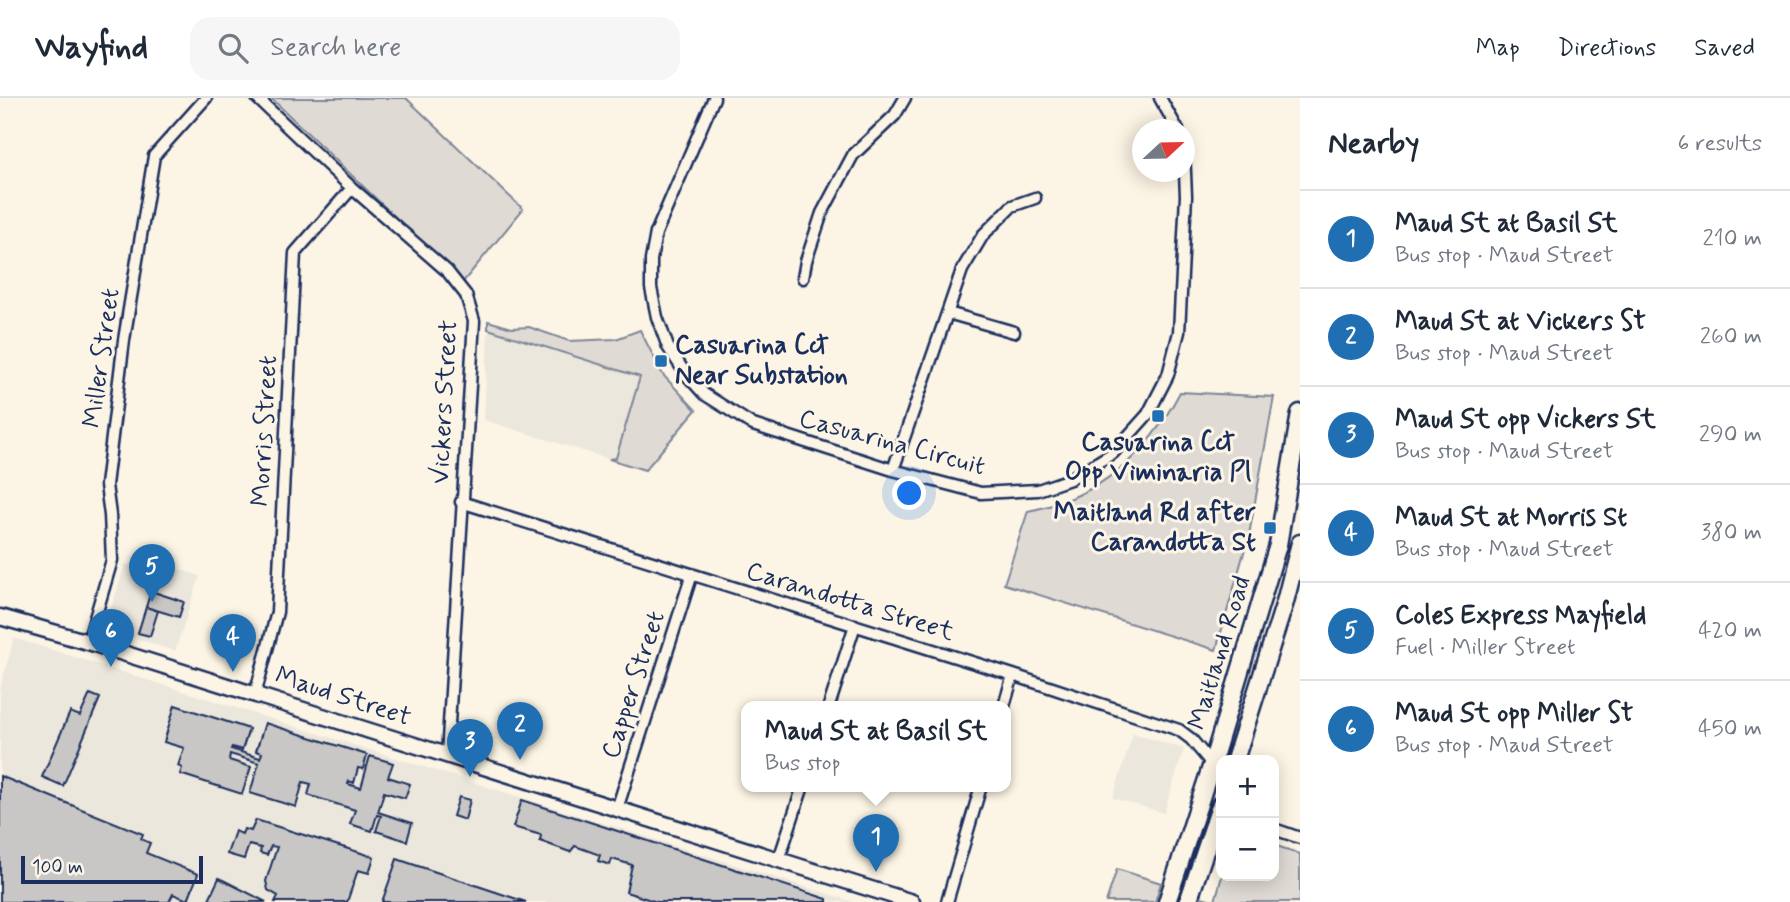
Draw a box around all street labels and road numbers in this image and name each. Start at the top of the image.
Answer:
street label: Miller Street [75,286,129,430]
street label: Vickers Street [424,319,466,485]
street label: Morris Street [244,355,286,507]
street label: Casuarina Circuit [795,402,989,484]
street label: Carandotta Street [742,554,958,650]
street label: Maitland Road [1180,572,1260,734]
street label: Capper Street [594,607,674,763]
street label: Maud Street [271,659,415,735]

